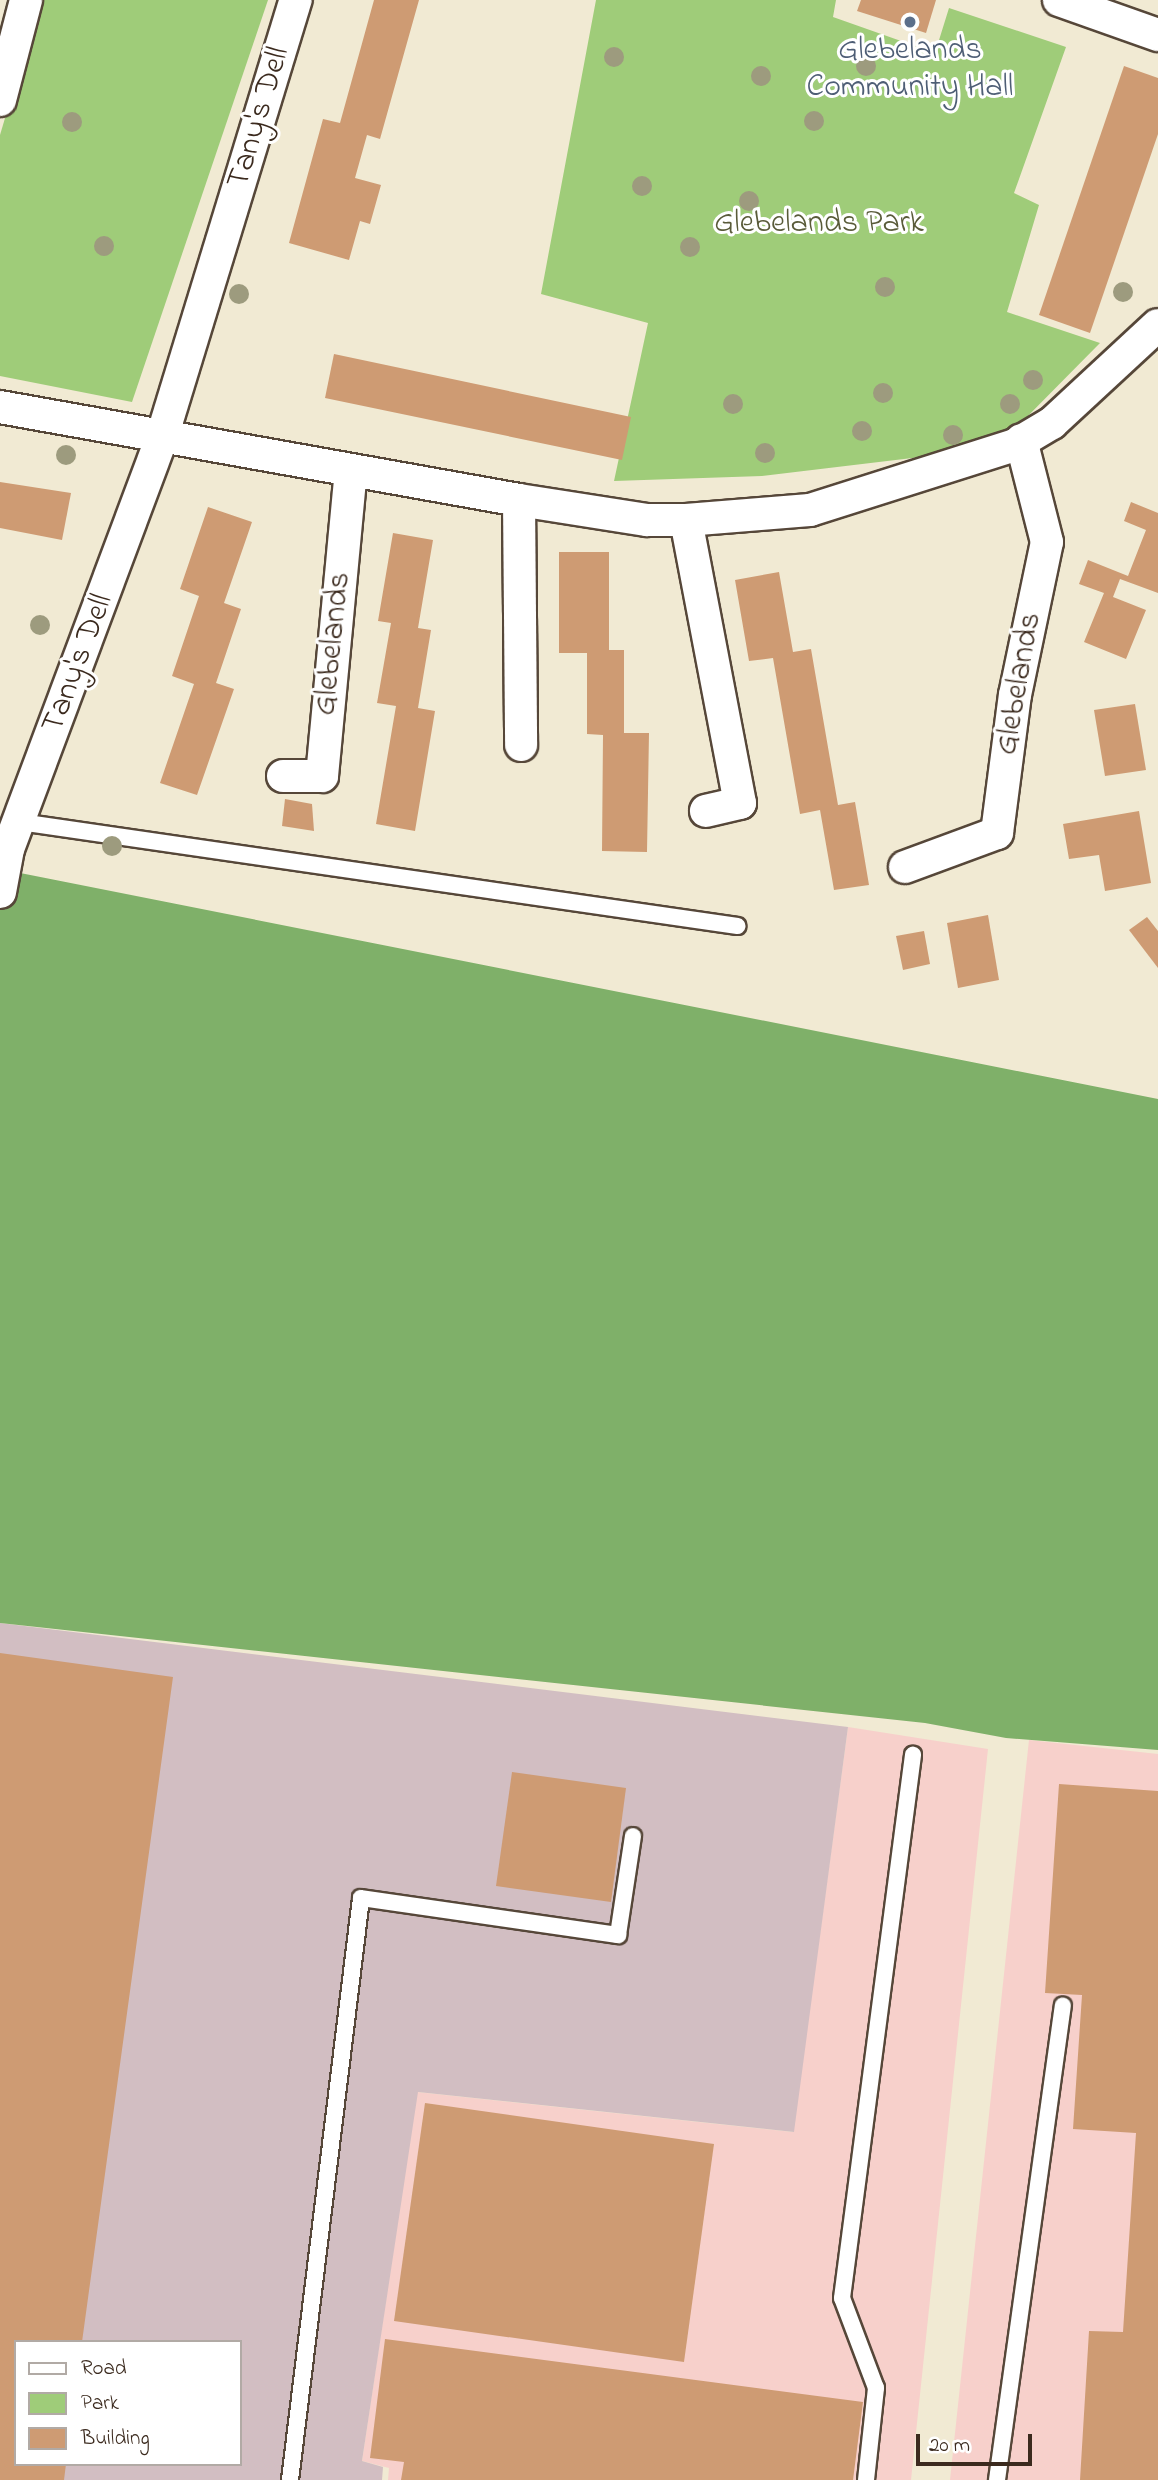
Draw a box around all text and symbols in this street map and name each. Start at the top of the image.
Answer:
marker: Glebelands Community Hall [902,14,918,30]
place label: Glebelands Community Hall [807,33,1013,108]
street label: Tany's Dell [220,43,300,193]
park label: Glebelands Park [714,205,924,243]
street label: Glebelands [307,571,361,717]
street label: Tany's Dell [35,589,123,739]
street label: Glebelands [989,610,1051,758]
legend [14,2340,242,2466]
text: Road [81,2354,127,2384]
text: Park [81,2389,119,2419]
scale bar [920,2420,1036,2464]
text: Building [81,2424,150,2454]
text: 20 m [929,2431,970,2461]

